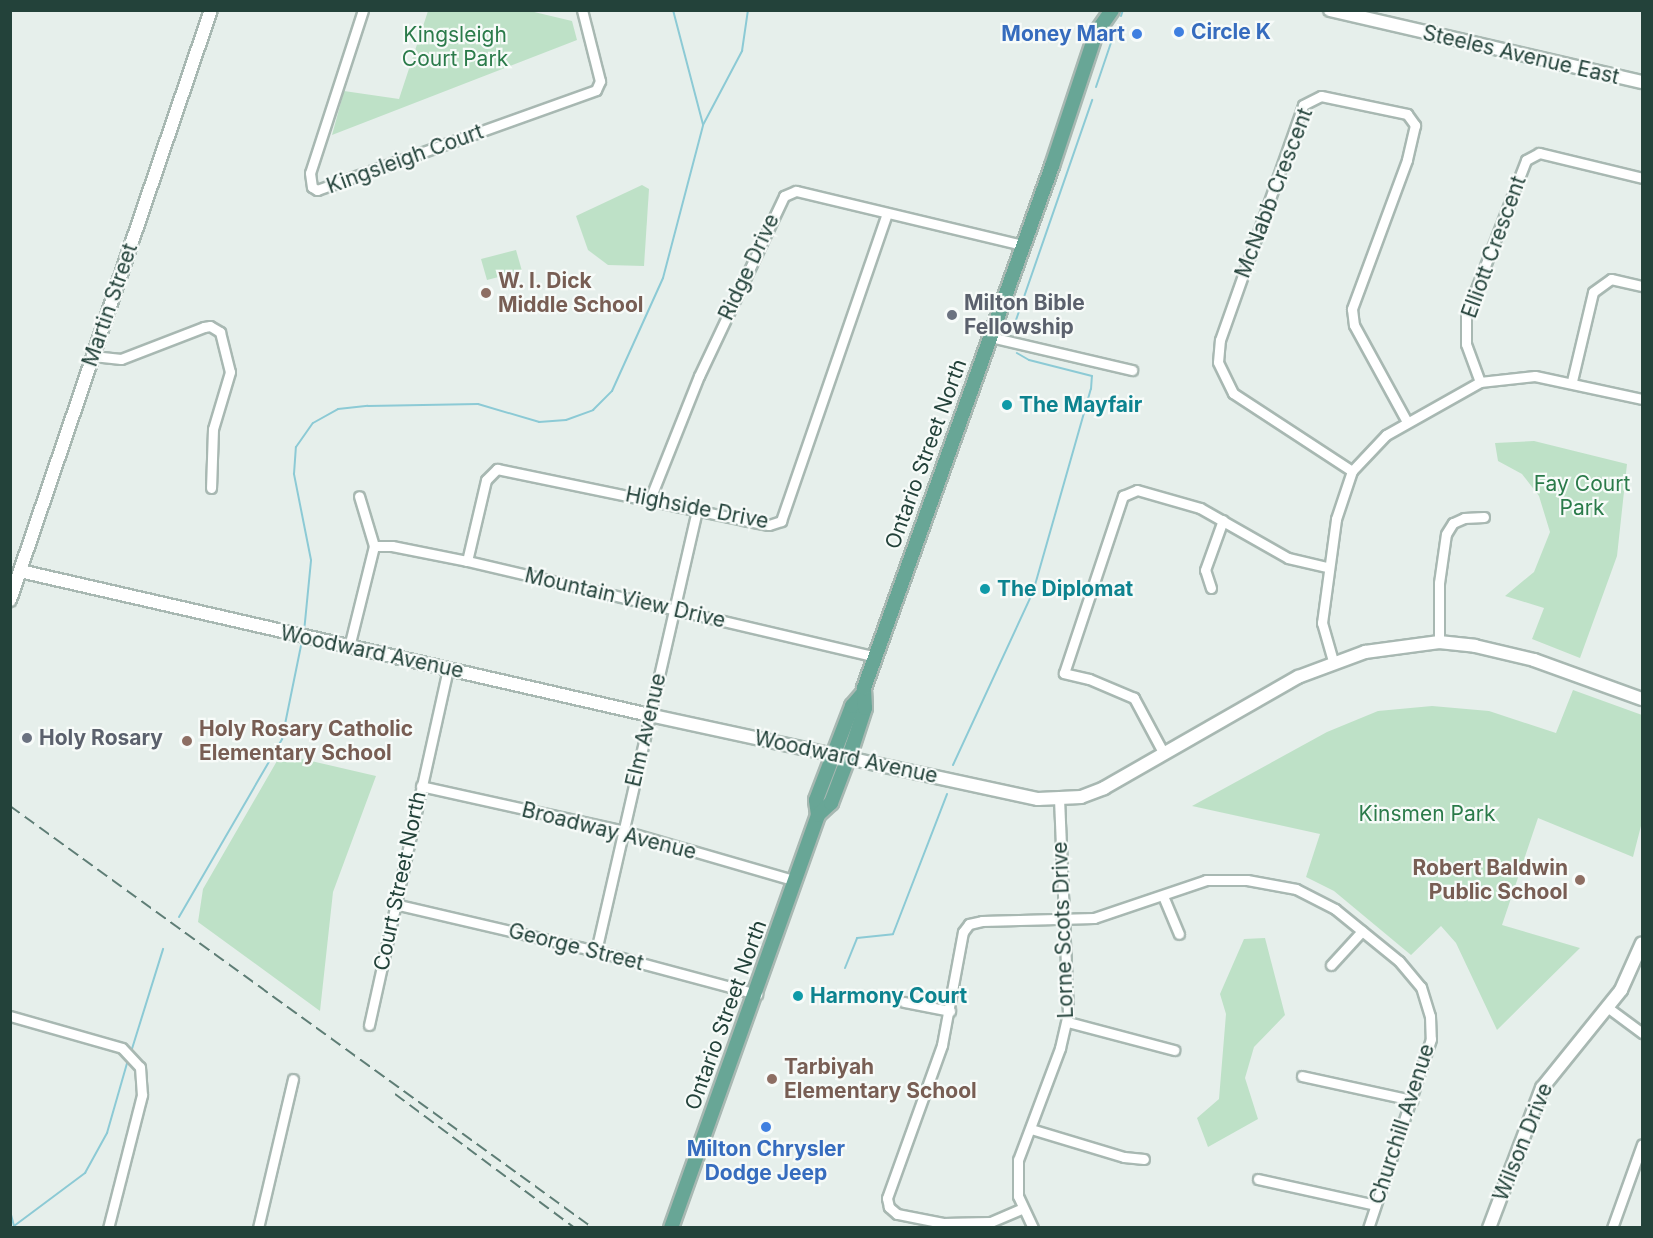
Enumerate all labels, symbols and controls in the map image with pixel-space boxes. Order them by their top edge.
place label: Circle K [1191,19,1271,45]
street label: Steeles Avenue East [1420,20,1622,90]
place label: Money Mart [1001,21,1125,47]
park label: Kingsleigh Court Park [402,22,508,72]
marker: Circle K [1172,25,1186,39]
marker: Money Mart [1130,27,1144,41]
street label: McNabb Crescent [1230,104,1318,282]
street label: Kingsleigh Court [323,119,487,199]
street label: Elliott Crescent [1457,173,1531,321]
street label: Ridge Drive [713,210,785,324]
street label: Martin Street [77,240,143,370]
place label: W. I. Dick Middle School [498,268,644,318]
marker: W. I. Dick Middle School [479,286,493,300]
place label: Milton Bible Fellowship [964,290,1085,340]
marker: Milton Bible Fellowship [945,308,959,322]
street label: Ontario Street North [880,356,972,552]
place label: The Mayfair [1019,392,1142,418]
marker: The Mayfair [1000,398,1014,412]
park label: Fay Court Park [1534,471,1630,521]
street label: Highside Drive [623,482,771,534]
street label: Mountain View Drive [522,563,728,633]
place label: The Diplomat [997,576,1133,602]
marker: The Diplomat [978,582,992,596]
street label: Woodward Avenue [278,620,466,684]
street label: Elm Avenue [621,671,671,789]
place label: Holy Rosary Catholic Elementary School [199,716,413,766]
place label: Holy Rosary [39,725,163,751]
street label: Woodward Avenue [752,725,940,789]
marker: Holy Rosary [20,731,34,745]
marker: Holy Rosary Catholic Elementary School [180,734,194,748]
street label: Court Street North [369,789,431,973]
street label: Broadway Avenue [519,797,699,865]
park label: Kinsmen Park [1359,801,1495,827]
street label: Lorne Scots Drive [1047,841,1079,1019]
place label: Robert Baldwin Public School [1413,855,1568,905]
marker: Robert Baldwin Public School [1573,873,1587,887]
street label: Ontario Street North [680,917,772,1113]
street label: George Street [506,918,646,976]
place label: Harmony Court [810,983,967,1009]
marker: Harmony Court [791,989,805,1003]
street label: Churchill Avenue [1364,1041,1440,1207]
place label: Tarbiyah Elementary School [784,1054,977,1104]
marker: Tarbiyah Elementary School [765,1072,779,1086]
street label: Wilson Drive [1488,1079,1558,1205]
marker: Milton Chrysler Dodge Jeep [759,1120,773,1134]
place label: Milton Chrysler Dodge Jeep [687,1136,845,1186]

